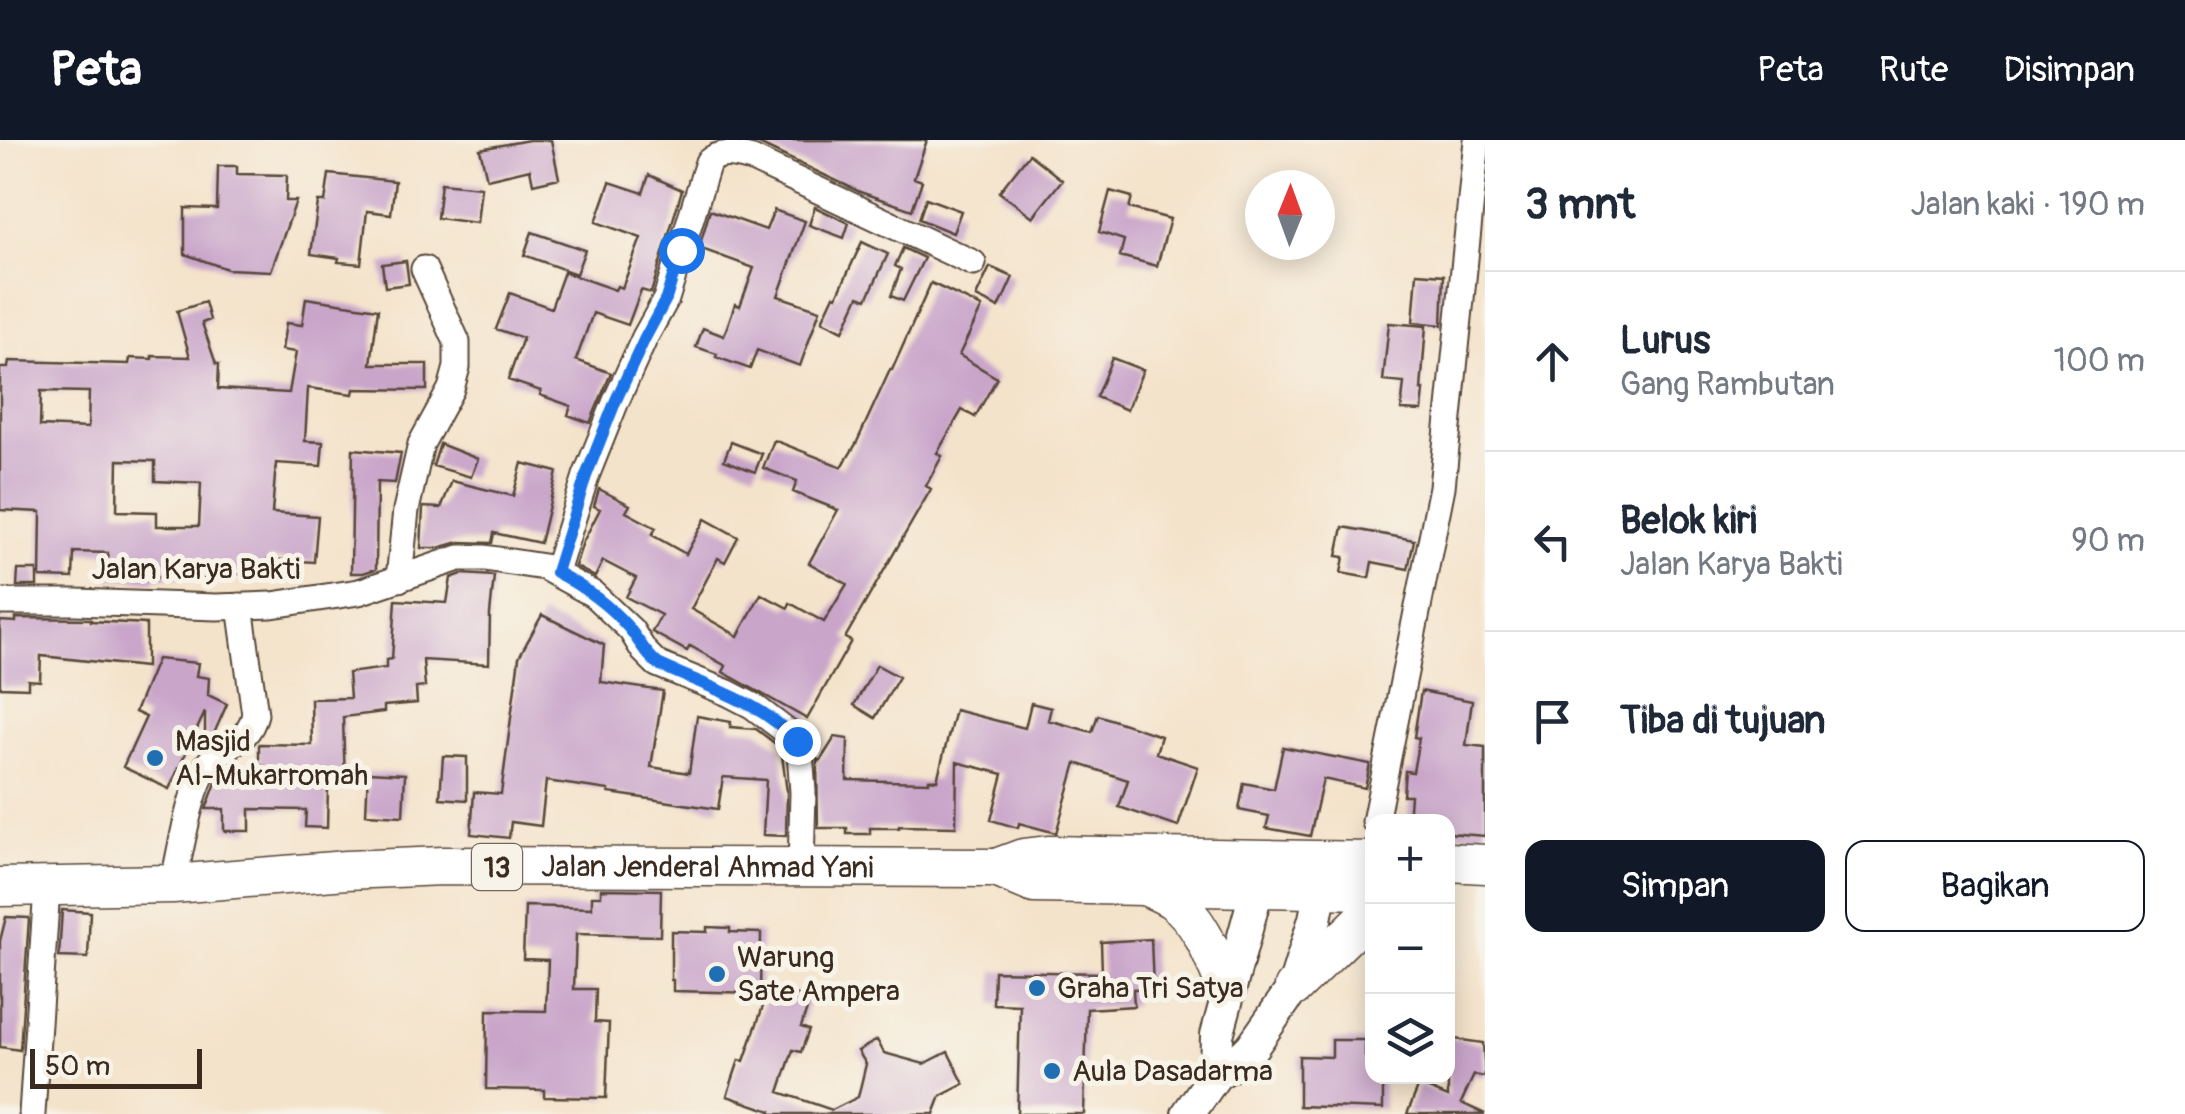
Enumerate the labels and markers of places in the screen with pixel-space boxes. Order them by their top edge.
place label: Masjid Al-Mukarromah [175,723,368,794]
marker: Masjid Al-Mukarromah [144,747,166,769]
place label: Warung Sate Ampera [737,939,900,1010]
marker: Warung Sate Ampera [706,963,728,985]
place label: Graha Tri Satya [1057,970,1244,1007]
marker: Graha Tri Satya [1026,977,1048,999]
place label: Aula Dasadarma [1072,1053,1273,1090]
marker: Aula Dasadarma [1041,1060,1063,1082]

